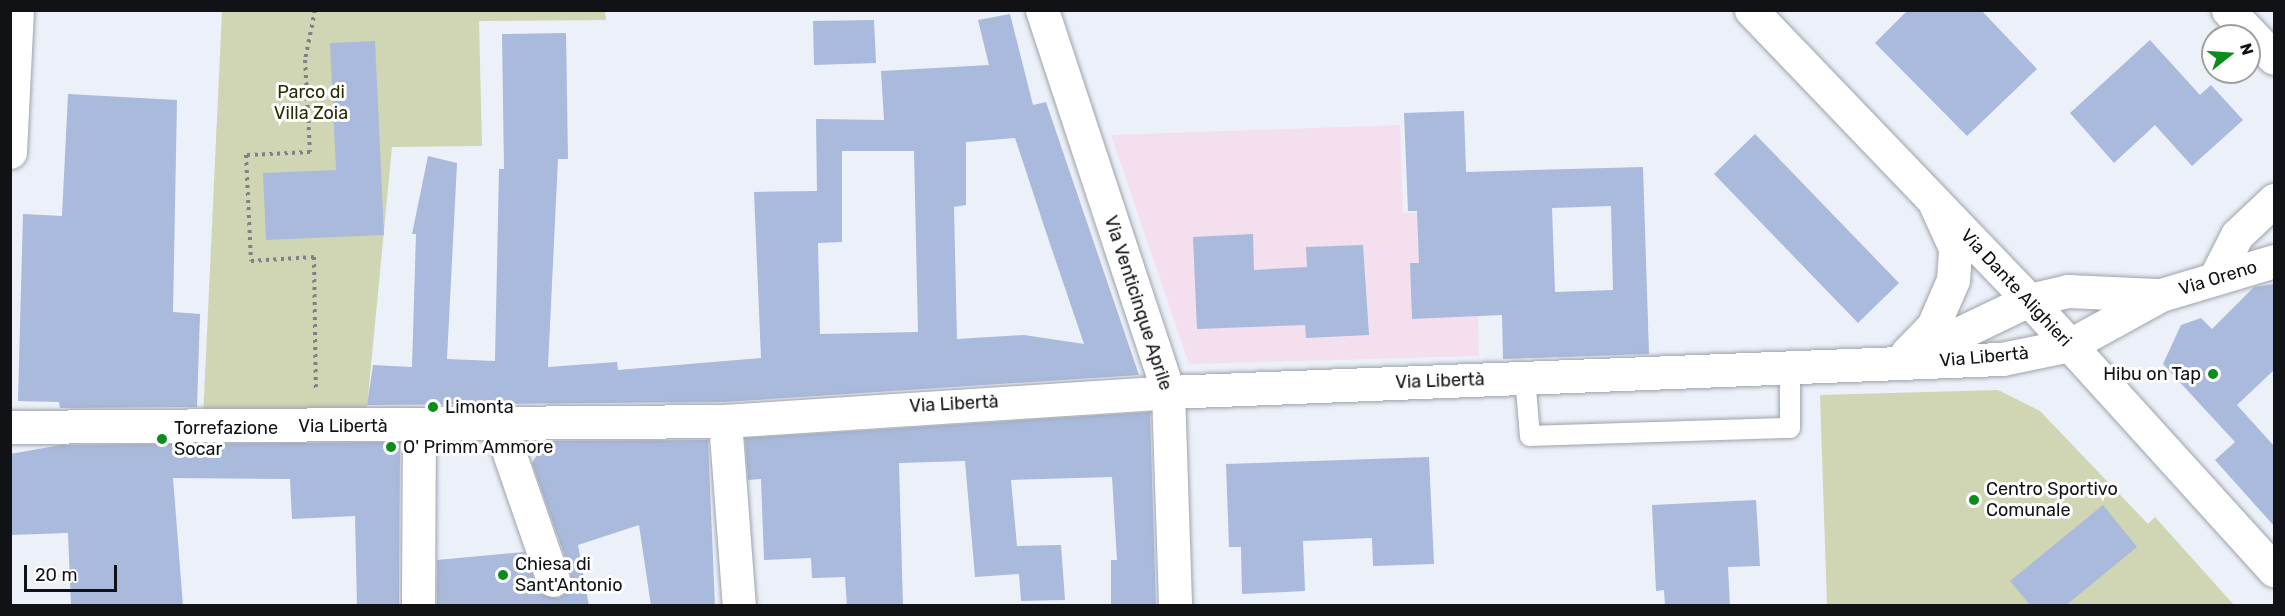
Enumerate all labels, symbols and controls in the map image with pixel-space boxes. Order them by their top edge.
north arrow [2201,24,2261,84]
text: N [2236,41,2258,57]
park label: Parco di Villa Zoia [274,82,348,124]
street label: Via Venticinque Aprile [1099,213,1177,393]
street label: Via Dante Alighieri [1956,225,2076,351]
street label: Via Oreno [2176,256,2260,300]
street label: Via Libertà [1938,342,2030,372]
place label: Hibu on Tap [2103,363,2201,385]
marker: Hibu on Tap [2206,367,2220,381]
street label: Via Libertà [1395,369,1485,393]
street label: Via Libertà [909,391,999,417]
place label: Limonta [445,396,514,418]
marker: Limonta [426,400,440,414]
street label: Via Libertà [298,415,388,437]
place label: Torrefazione Socar [174,418,278,460]
marker: Torrefazione Socar [155,432,169,446]
place label: O' Primm Ammore [403,436,554,458]
marker: O' Primm Ammore [384,440,398,454]
place label: Centro Sportivo Comunale [1986,479,2118,522]
marker: Centro Sportivo Comunale [1967,493,1981,507]
scale bar [27,553,120,591]
place label: Chiesa di Sant'Antonio [515,554,622,596]
text: 20 m [35,564,77,586]
marker: Chiesa di Sant'Antonio [496,568,510,582]

